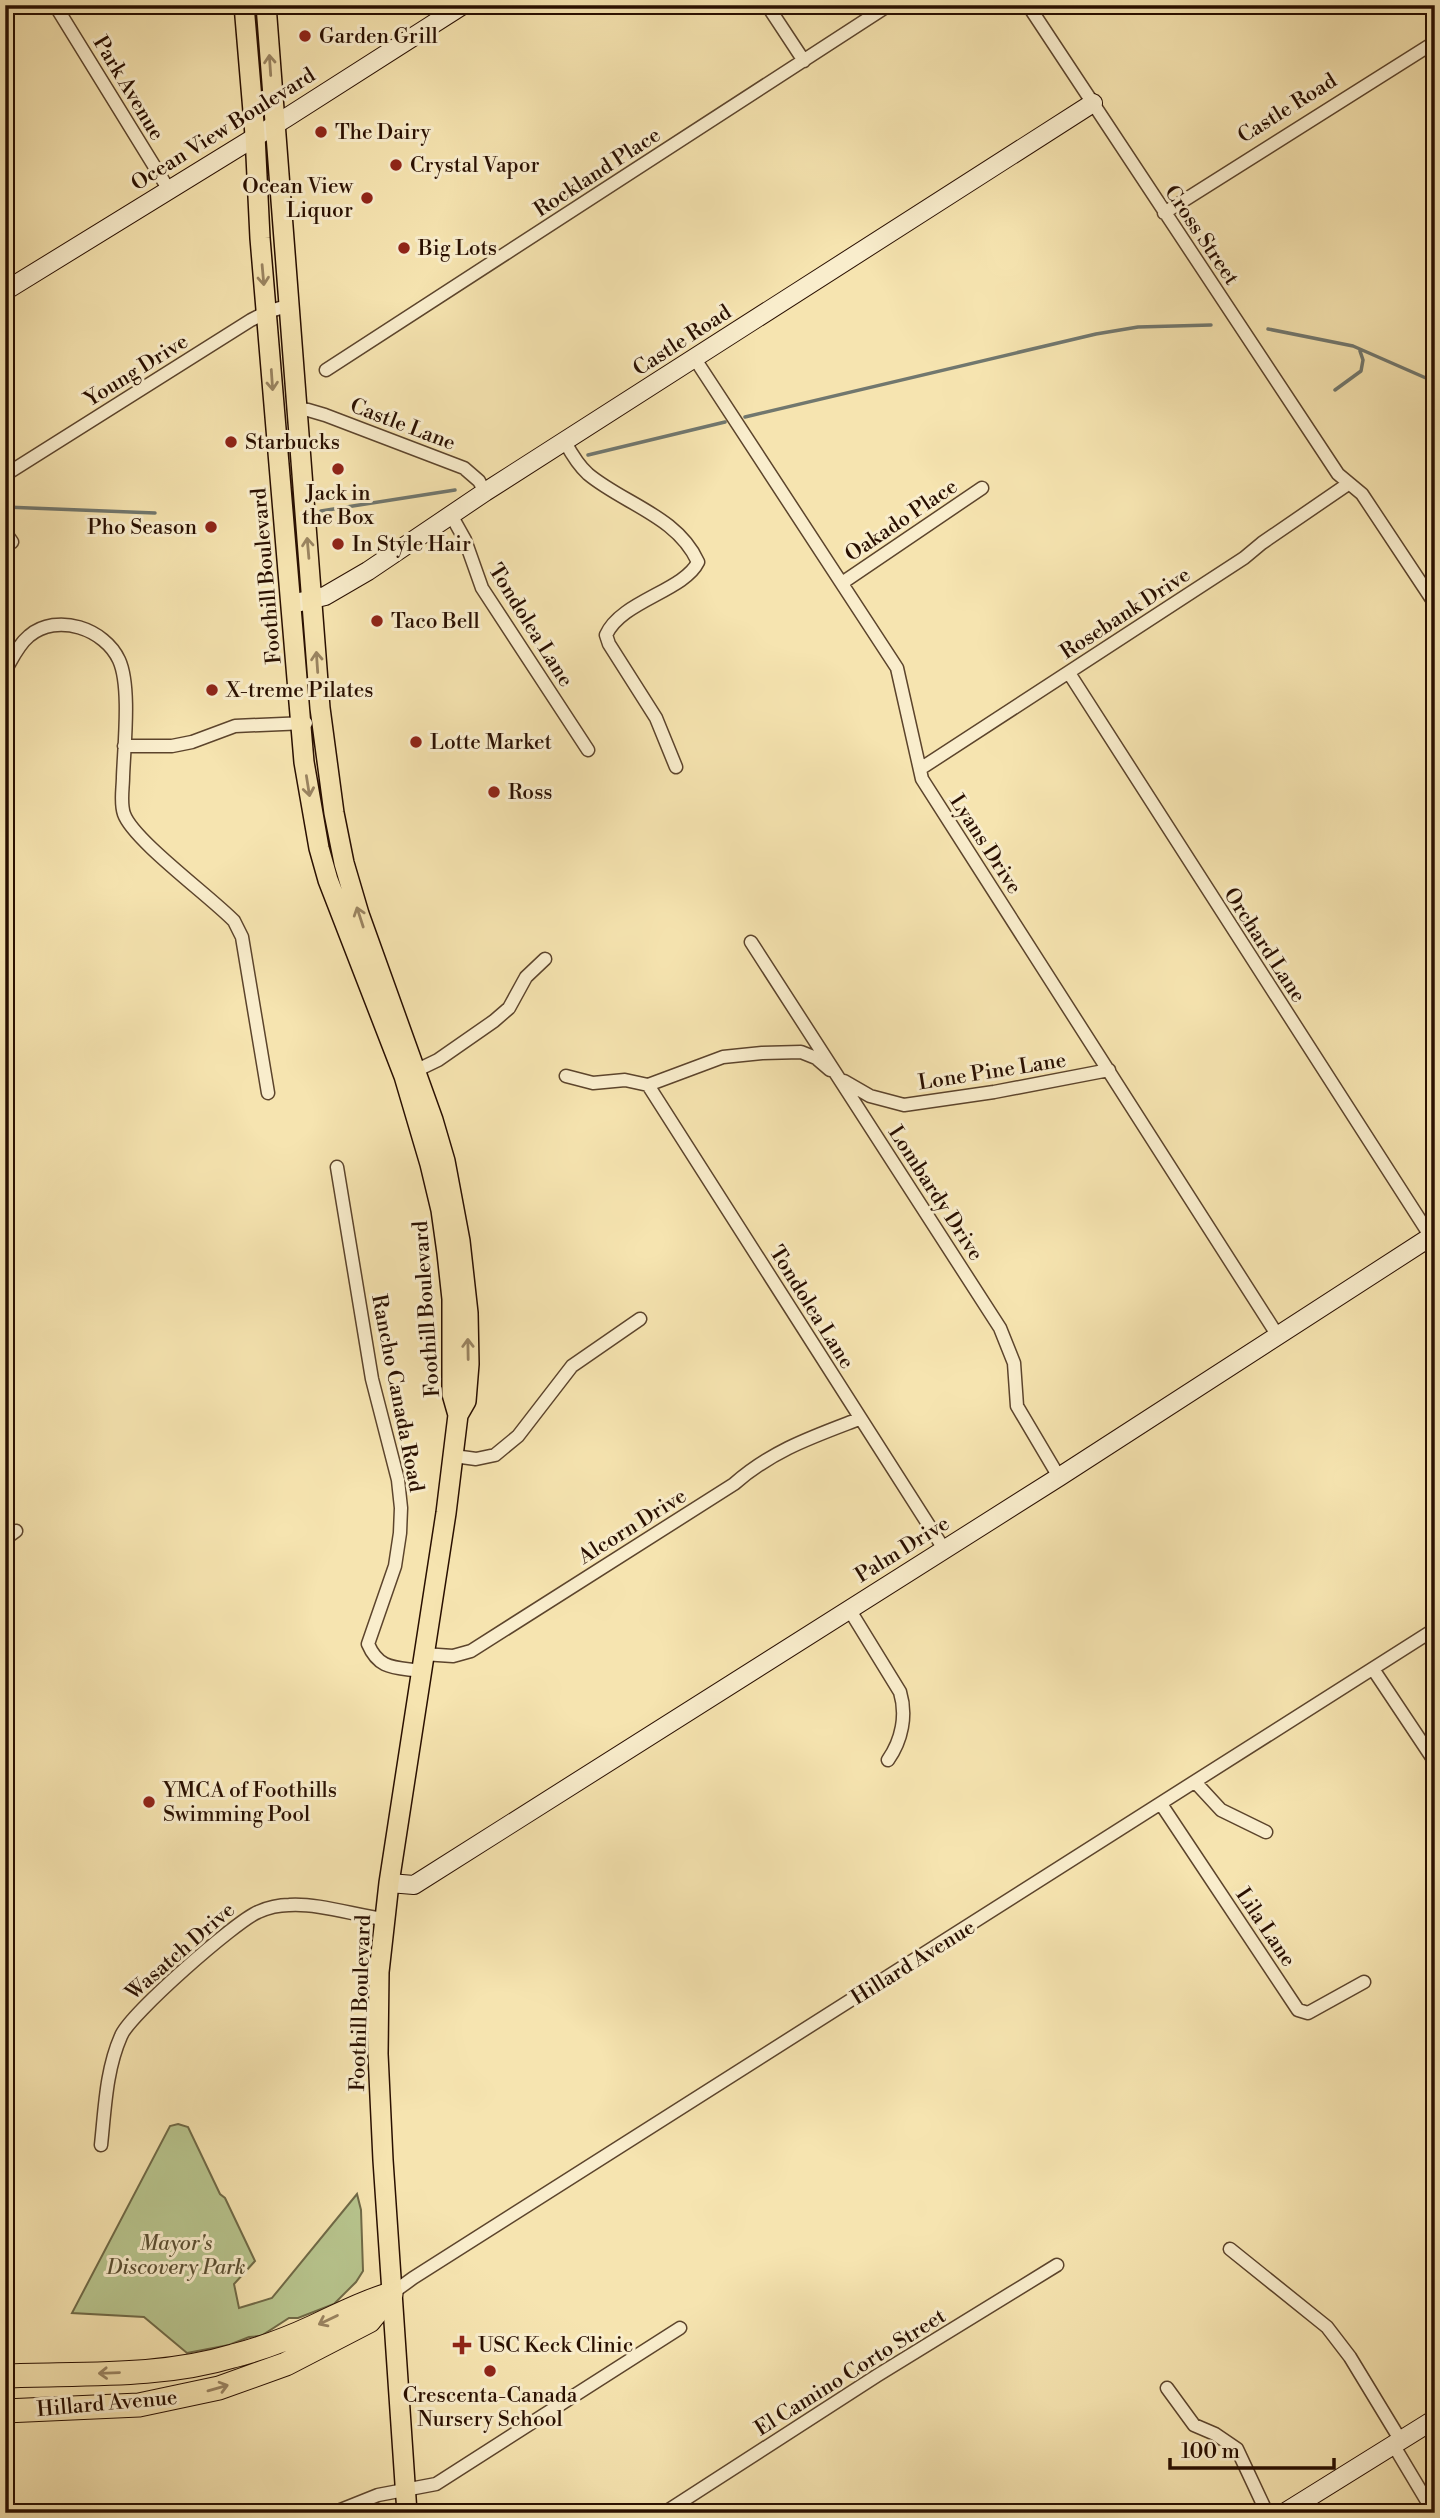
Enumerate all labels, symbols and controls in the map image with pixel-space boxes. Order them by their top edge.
place label: Garden Grill [319,24,438,50]
marker: Garden Grill [297,28,313,44]
street label: Park Avenue [87,32,169,145]
one-way arrow [264,54,277,77]
street label: Ocean View Boulevard [127,63,320,197]
street label: Castle Road [1233,68,1342,150]
place label: The Dairy [335,120,432,146]
street label: Rockland Place [529,122,666,223]
marker: The Dairy [313,124,329,140]
place label: Crystal Vapor [410,153,540,179]
marker: Crystal Vapor [388,157,404,173]
place label: Ocean View Liquor [242,174,354,224]
street label: Cross Street [1158,181,1244,291]
marker: Ocean View Liquor [359,190,375,206]
place label: Big Lots [417,236,497,262]
marker: Big Lots [396,240,412,256]
one-way arrow [257,263,270,286]
street label: Castle Road [629,299,737,382]
street label: Young Drive [79,329,193,413]
one-way arrow [266,368,279,391]
street label: Castle Lane [346,393,459,457]
place label: Starbucks [245,430,340,456]
marker: Starbucks [223,434,239,450]
marker: Jack in the Box [330,461,346,477]
street label: Oakado Place [840,474,963,568]
place label: Jack in the Box [302,481,374,531]
street label: Foothill Boulevard [246,487,288,665]
place label: Pho Season [87,515,197,541]
marker: Pho Season [203,519,219,535]
place label: In Style Hair [352,532,471,558]
marker: In Style Hair [330,536,346,552]
one-way arrow [301,538,314,560]
street label: Tondolea Lane [482,559,578,692]
street label: Rosebank Drive [1056,562,1195,666]
place label: Taco Bell [391,609,480,635]
marker: Taco Bell [369,613,385,629]
one-way arrow [310,650,323,673]
place label: X-treme Pilates [225,678,374,704]
marker: X-treme Pilates [204,682,220,698]
place label: Lotte Market [430,730,553,756]
marker: Lotte Market [408,734,424,750]
one-way arrow [302,774,315,797]
place label: Ross [508,780,553,806]
marker: Ross [486,784,502,800]
street label: Lyans Drive [943,790,1027,899]
street label: Orchard Lane [1217,883,1311,1008]
one-way arrow [353,907,365,929]
street label: Lone Pine Lane [916,1047,1068,1097]
street label: Lombardy Drive [882,1121,988,1266]
street label: Foothill Boulevard [408,1220,446,1398]
street label: Tondolea Lane [763,1241,859,1374]
street label: Rancho Canada Road [365,1292,429,1494]
one-way arrow [462,1338,475,1361]
street label: Alcorn Drive [573,1483,691,1571]
street label: Palm Drive [851,1511,954,1589]
place label: YMCA of Foothills Swimming Pool [162,1778,337,1828]
marker: YMCA of Foothills Swimming Pool [141,1794,157,1810]
street label: Lila Lane [1229,1883,1301,1972]
street label: Wasatch Drive [120,1897,241,2007]
street label: Foothill Boulevard [345,1914,377,2092]
street label: Hillard Avenue [847,1914,980,2011]
park label: Mayor's Discovery Park [105,2231,246,2281]
street label: El Camino Corto Street [750,2303,951,2442]
one-way arrow [318,2313,339,2327]
place label: USC Keck Clinic [478,2333,633,2359]
marker: USC Keck Clinic [452,2335,472,2355]
marker: Crescenta-Canada Nursery School [482,2363,498,2379]
one-way arrow [98,2366,121,2379]
one-way arrow [207,2381,229,2394]
place label: Crescenta-Canada Nursery School [403,2383,578,2433]
street label: Hillard Avenue [36,2385,179,2423]
scale bar [1170,2427,1335,2471]
text: 100 m [1181,2439,1240,2465]

